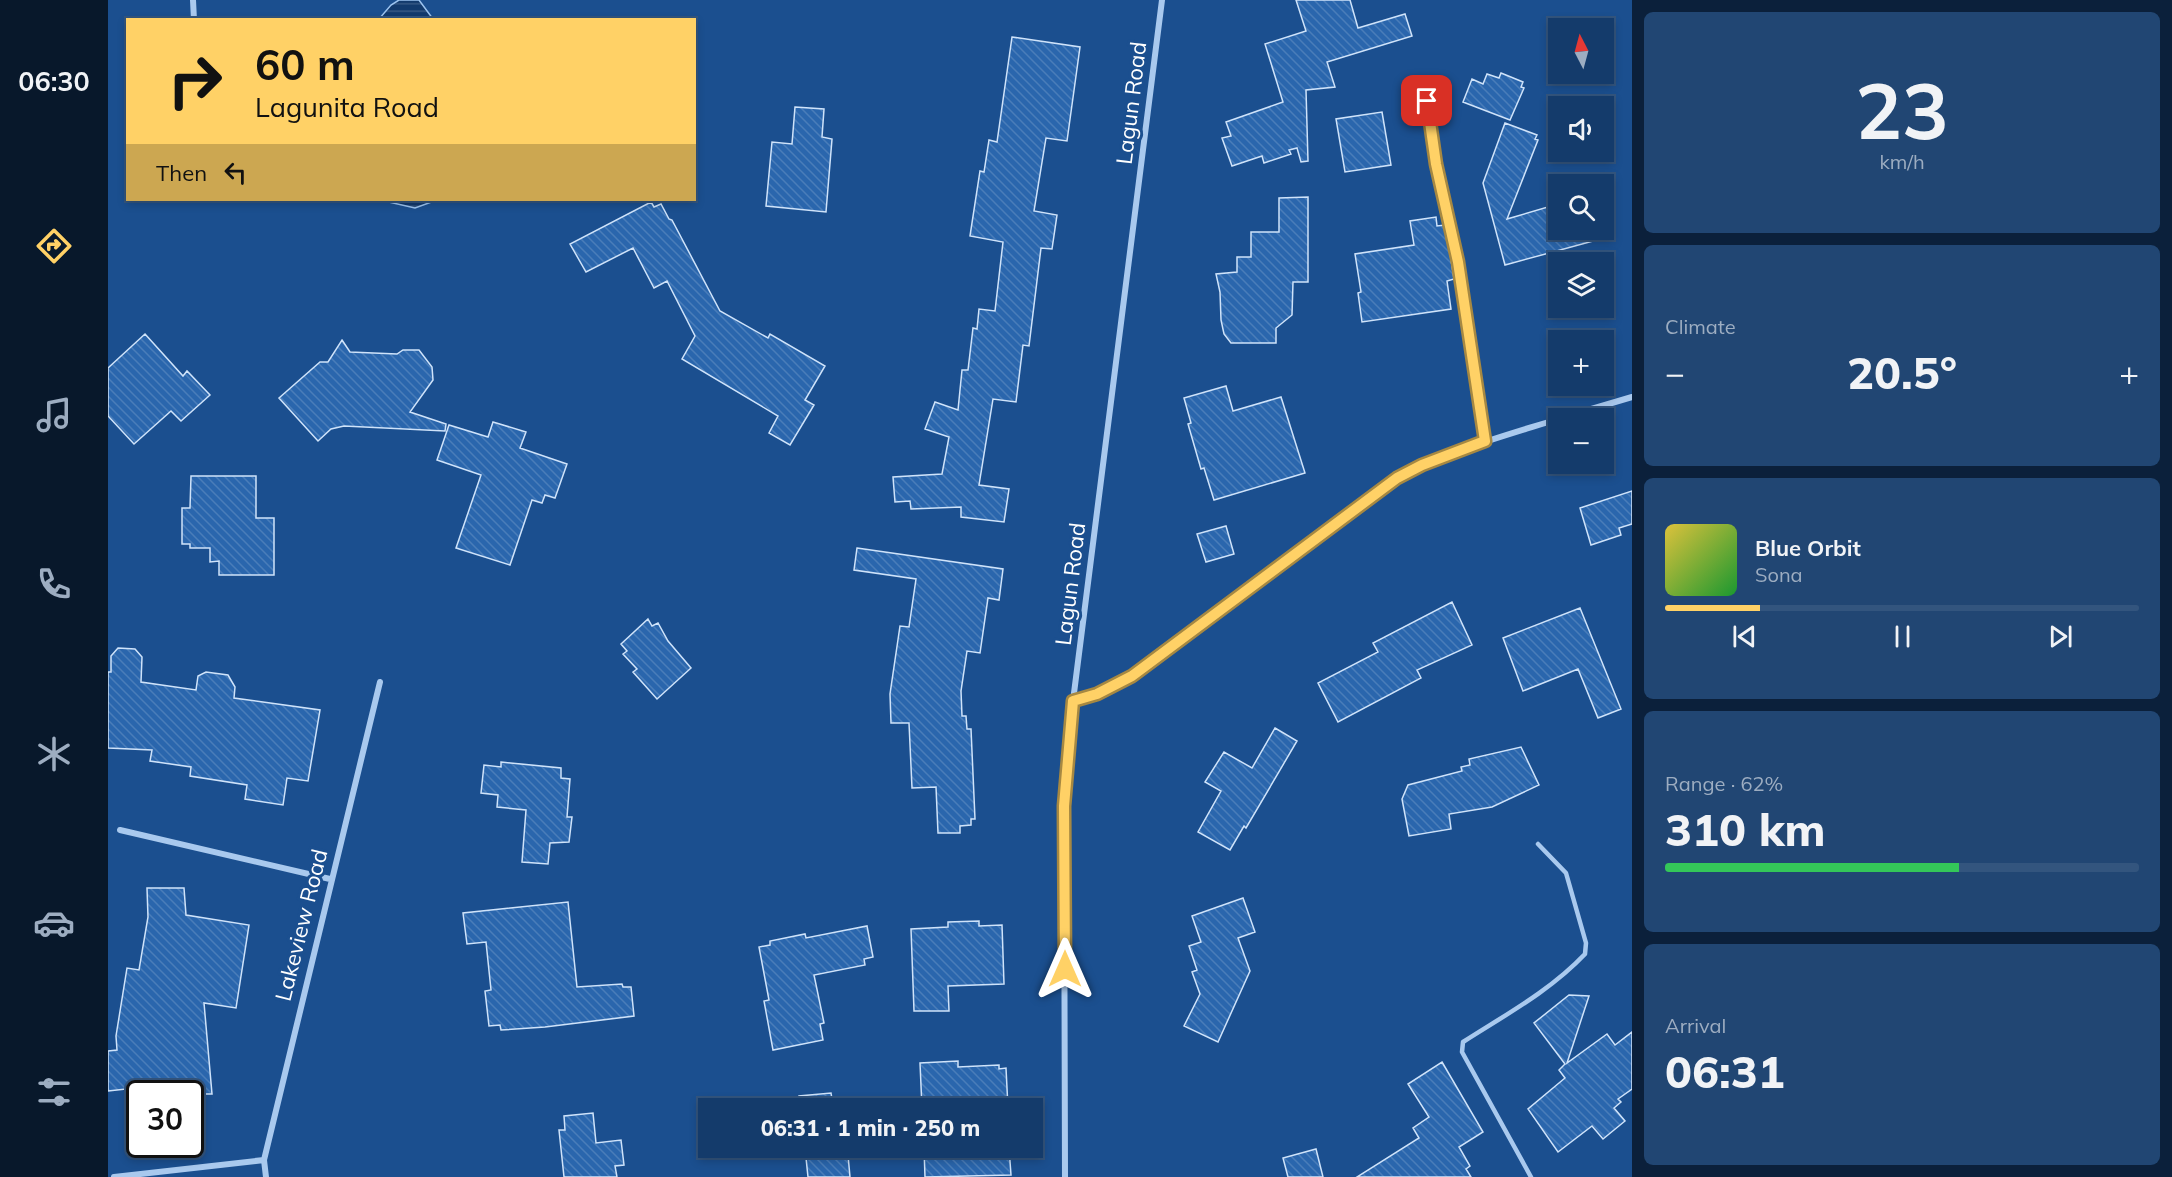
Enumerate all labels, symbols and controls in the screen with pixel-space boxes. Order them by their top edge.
north arrow [1548,18,1614,84]
map controls [1548,18,1614,474]
text: 60 m [255,38,355,91]
street label: Lagun Road [1110,40,1152,166]
icon: right [156,42,234,120]
text: 23 [1855,61,1949,159]
text: 06:30 [18,64,90,98]
pin [1401,75,1452,126]
icon: arrive [1410,84,1443,117]
text: Lagunita Road [255,90,439,124]
button: sound [1548,96,1614,162]
text: km/h [1879,149,1925,174]
icon: left [219,156,252,189]
text: Then [156,159,207,187]
button: search [1548,174,1614,240]
icon: directions [33,225,75,267]
button: layers [1548,252,1614,318]
text: Climate [1665,314,1736,339]
button: + [1548,330,1614,396]
text: 20.5° [1847,344,1957,400]
text: − [1665,352,1685,393]
text: + [2119,352,2139,393]
icon: music [33,394,75,436]
button: − [1548,408,1614,474]
street label: Lagun Road [1049,521,1091,647]
text: Blue Orbit [1755,534,1861,562]
text: Sona [1755,562,1803,587]
icon: phone [33,563,75,605]
icon: previous [1728,620,1761,653]
icon: pause [1886,620,1919,653]
icon: next [2044,620,2077,653]
icon: climate [33,733,75,775]
text: Range · 62% [1665,771,1783,796]
text: 310 km [1665,801,1826,857]
street label: Lakeview Road [269,846,333,1004]
icon: car [33,902,75,944]
position arrow [1033,937,1097,1001]
text: Arrival [1665,1013,1726,1038]
text: 06:31 [1665,1043,1785,1099]
icon: filters [33,1071,75,1113]
speed limit sign: 30 [126,1080,204,1158]
text: 06:31 · 1 min · 250 m [761,1114,980,1142]

